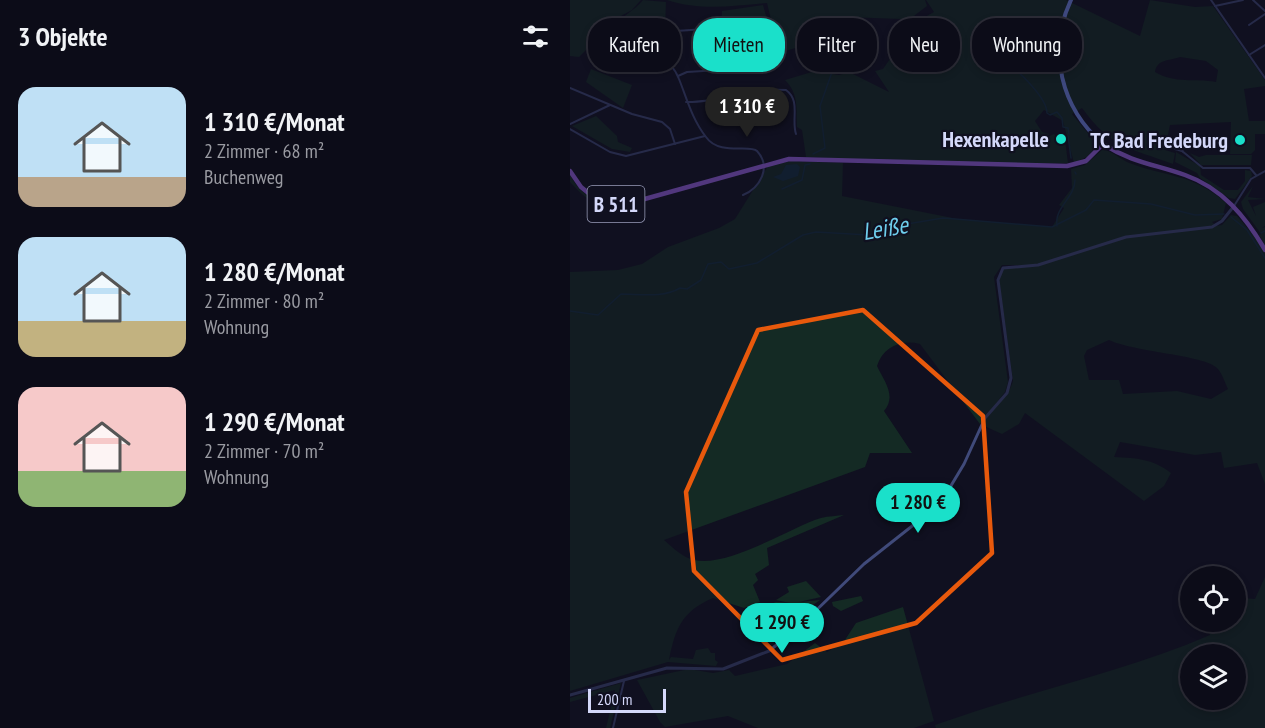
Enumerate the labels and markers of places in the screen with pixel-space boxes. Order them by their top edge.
pin: 1 310 € [692,87,802,138]
place label: Hexenkapelle [942,125,1049,153]
place label: TC Bad Fredeburg [1090,126,1228,154]
marker: Hexenkapelle [1054,132,1068,146]
marker: TC Bad Fredeburg [1233,133,1247,147]
pin: 1 280 € [863,483,973,534]
pin: 1 290 € [727,603,837,654]

